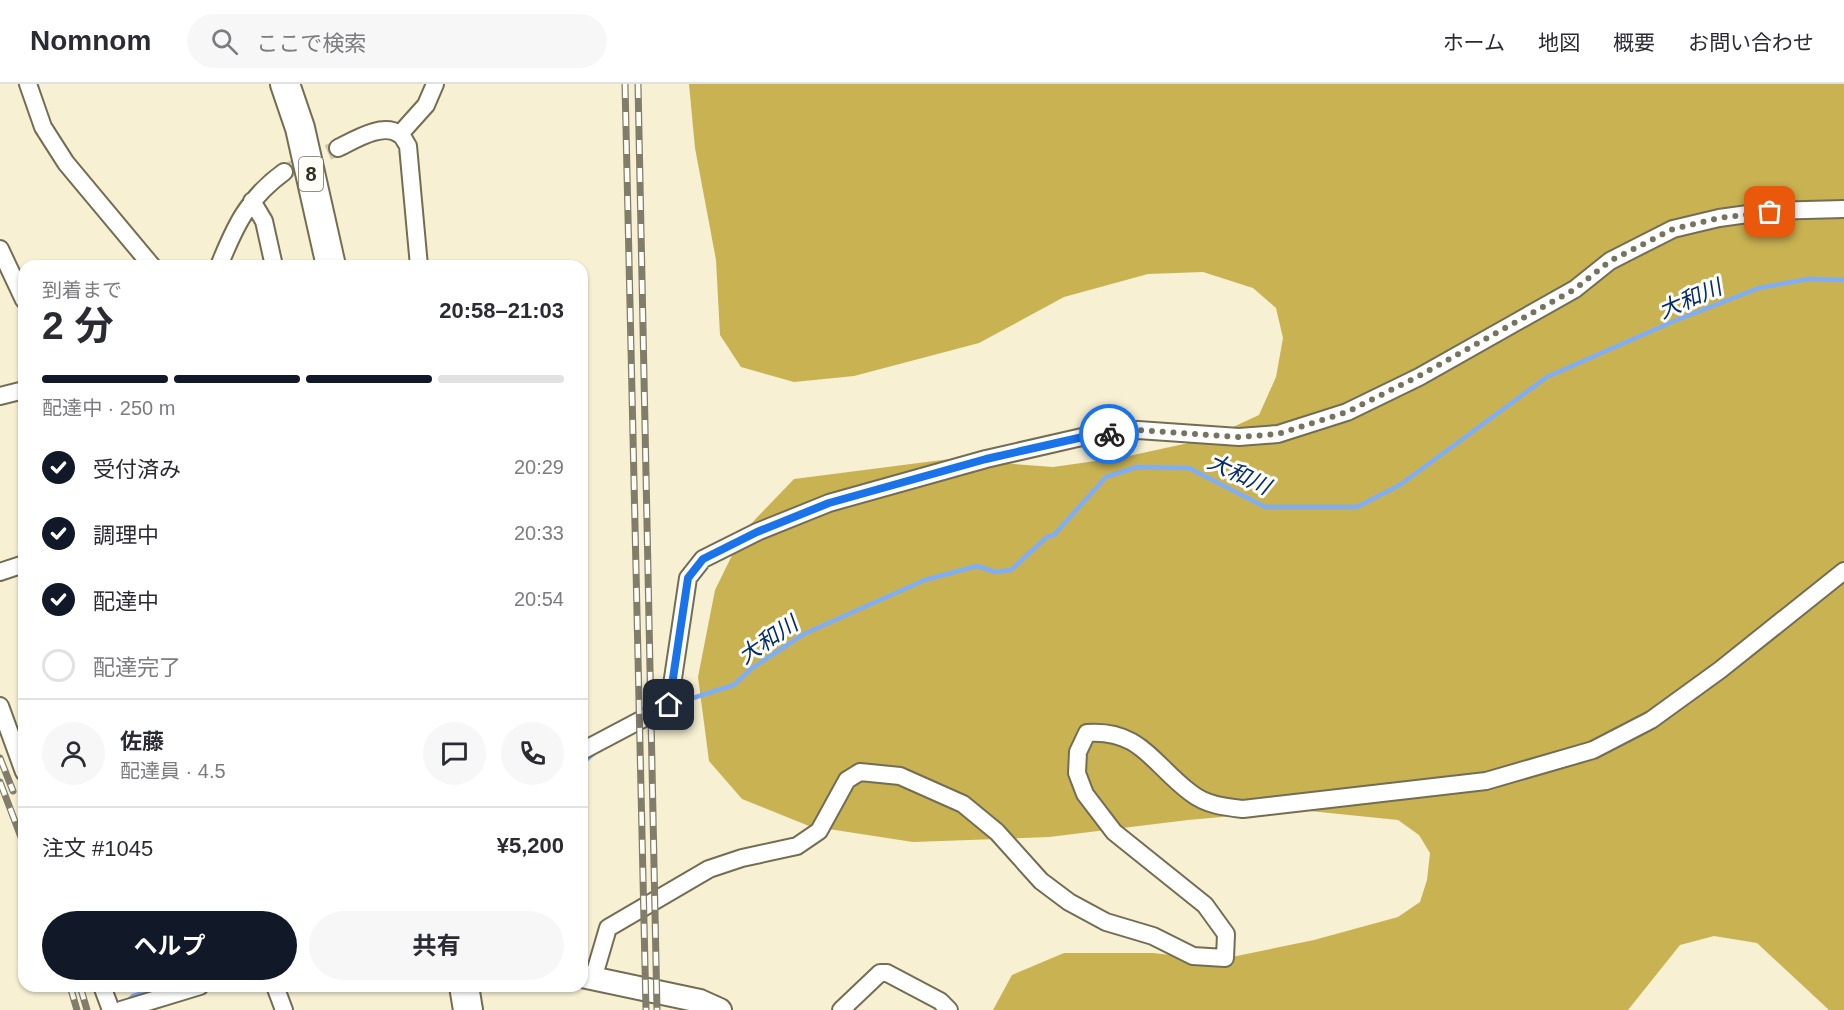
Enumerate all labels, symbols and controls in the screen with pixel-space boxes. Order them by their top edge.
search box [187,14,607,68]
text: Nomnom [30,25,151,56]
icon: search [208,25,241,58]
text: ここで検索 [256,31,366,56]
text: ホーム [1443,31,1505,54]
text: 地図 [1538,31,1580,54]
text: 概要 [1613,31,1655,54]
text: お問い合わせ [1688,31,1814,54]
road number: 8 [299,157,323,191]
pin [1744,186,1795,237]
icon: bag [1753,195,1786,228]
water label: 大和川 [1655,274,1727,323]
text: 到着まで [42,279,122,301]
text: 20:58–21:03 [439,298,564,323]
text: 2 分 [42,304,114,347]
text: 配達中 · 250 m [42,397,175,419]
courier [1079,404,1139,464]
icon: bike [1093,418,1126,451]
water label: 大和川 [1204,449,1276,500]
icon: check [42,451,75,484]
text: 20:29 [514,456,564,478]
text: 受付済み [93,457,181,482]
icon: check [42,517,75,550]
text: 20:33 [514,522,564,544]
text: 調理中 [93,523,159,548]
icon: check [42,583,75,616]
text: 20:54 [514,588,564,610]
text: 配達中 [93,589,159,614]
water label: 大和川 [734,610,804,669]
text: 配達完了 [93,655,181,680]
pin [643,679,694,730]
icon: home [652,688,685,721]
button: person [42,722,105,785]
button: chat [423,722,486,785]
button: phone [501,722,564,785]
text: 佐藤 [120,729,164,754]
text: 配達員 · 4.5 [120,760,226,782]
text: ¥5,200 [497,833,564,858]
text: 注文 #1045 [42,836,153,861]
button: ヘルプ [42,911,297,980]
button: 共有 [309,911,564,980]

